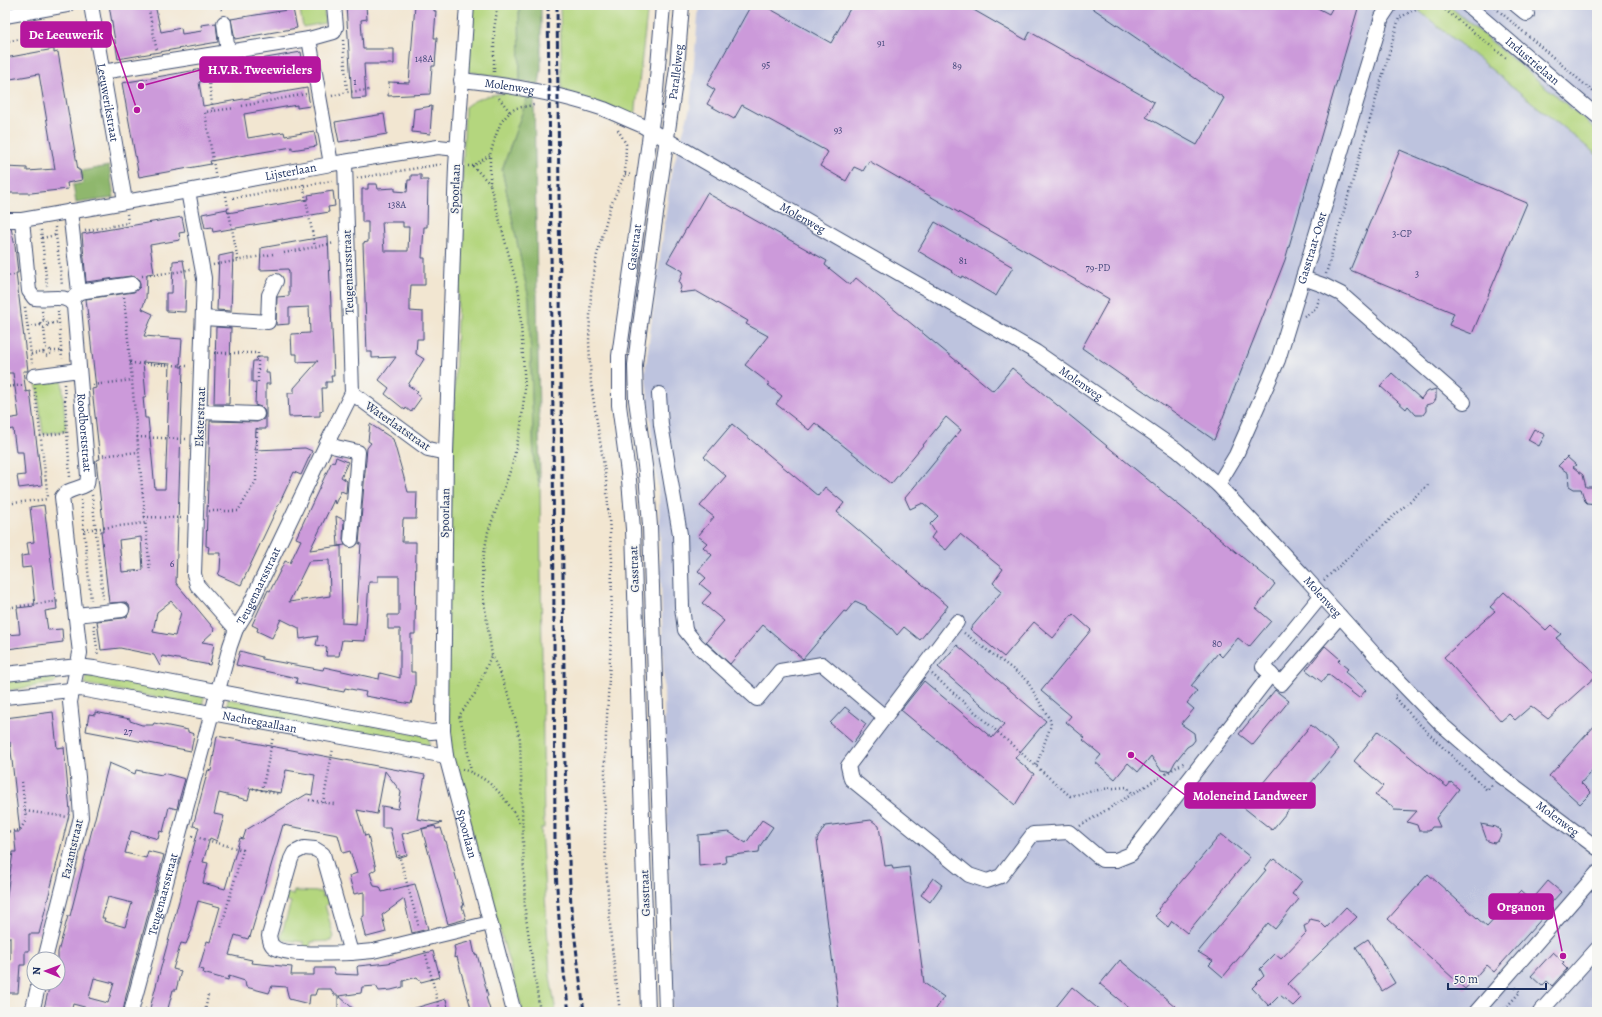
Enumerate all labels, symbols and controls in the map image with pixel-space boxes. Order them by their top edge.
callout: De Leeuwerik [21,22,111,47]
text: De Leeuwerik [29,26,104,43]
street label: Industrielaan [1502,33,1563,89]
house number: 91 [877,36,886,49]
street label: Parallelweg [665,44,687,101]
house number: 148A [415,52,433,65]
callout: H.V.R. Tweewielers [200,57,320,82]
house number: 95 [762,58,770,71]
house number: 89 [952,59,962,72]
text: H.V.R. Tweewielers [208,61,312,78]
street label: Leeuwerikstraat [93,62,123,143]
house number: 1 [353,75,357,88]
street label: Molenweg [484,75,536,98]
house number: 93 [834,123,842,136]
street label: Lijsterlaan [264,159,318,184]
street label: Spoorlaan [446,163,464,214]
house number: 138A [388,198,406,211]
street label: Molenweg [777,198,828,237]
street label: Gasstraat-Oost [1294,210,1330,286]
street label: Gasstraat [623,223,645,271]
house number: 3-CP [1392,227,1412,240]
street label: Teugenaarsstraat [339,229,357,315]
house number: 81 [959,254,968,267]
house number: 79-PD [1086,261,1110,274]
house number: 3 [1415,267,1419,280]
street label: Molenweg [1056,362,1106,404]
street label: Eksterstraat [191,387,209,447]
street label: Roodborststraat [73,393,96,473]
street label: Waterlaatstraat [361,397,434,454]
street label: Spoorlaan [437,487,453,538]
street label: Teugenaarsstraat [233,544,284,628]
street label: Gasstraat [625,545,643,593]
house number: 6 [170,557,175,570]
street label: Molenweg [1300,573,1345,621]
house number: 80 [1212,637,1222,650]
street label: Nachtegaallaan [221,707,299,737]
house number: 27 [124,725,133,738]
callout: Moleneind Landweer [1185,783,1315,808]
text: Moleneind Landweer [1193,787,1308,804]
street label: Molenweg [1533,797,1583,840]
street label: Spoorlaan [452,807,481,860]
street label: Fazantstraat [57,817,87,881]
street label: Teugenaarsstraat [144,851,182,937]
street label: Gasstraat [636,869,654,917]
callout: Organon [1489,894,1553,919]
text: Organon [1497,898,1546,915]
north arrow [26,951,66,991]
scale bar [1448,965,1546,991]
text: N [29,967,44,975]
text: 50 m [1454,971,1478,987]

